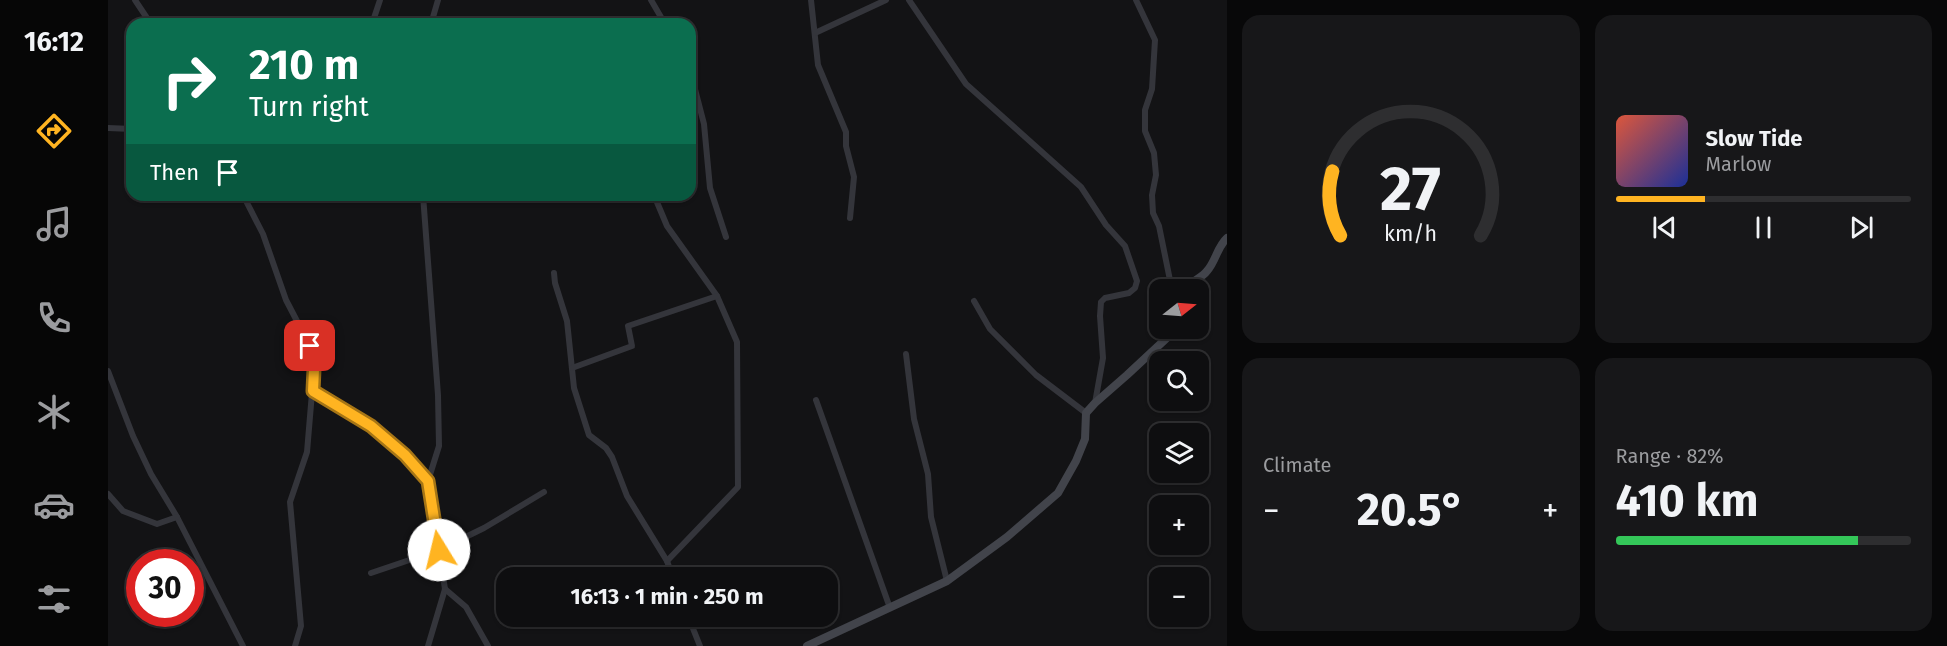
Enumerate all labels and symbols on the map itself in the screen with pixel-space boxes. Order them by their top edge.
north arrow [1149,279,1209,339]
pin [284,320,335,371]
position arrow [407,518,471,582]
speed limit sign: 30 [126,549,204,627]

